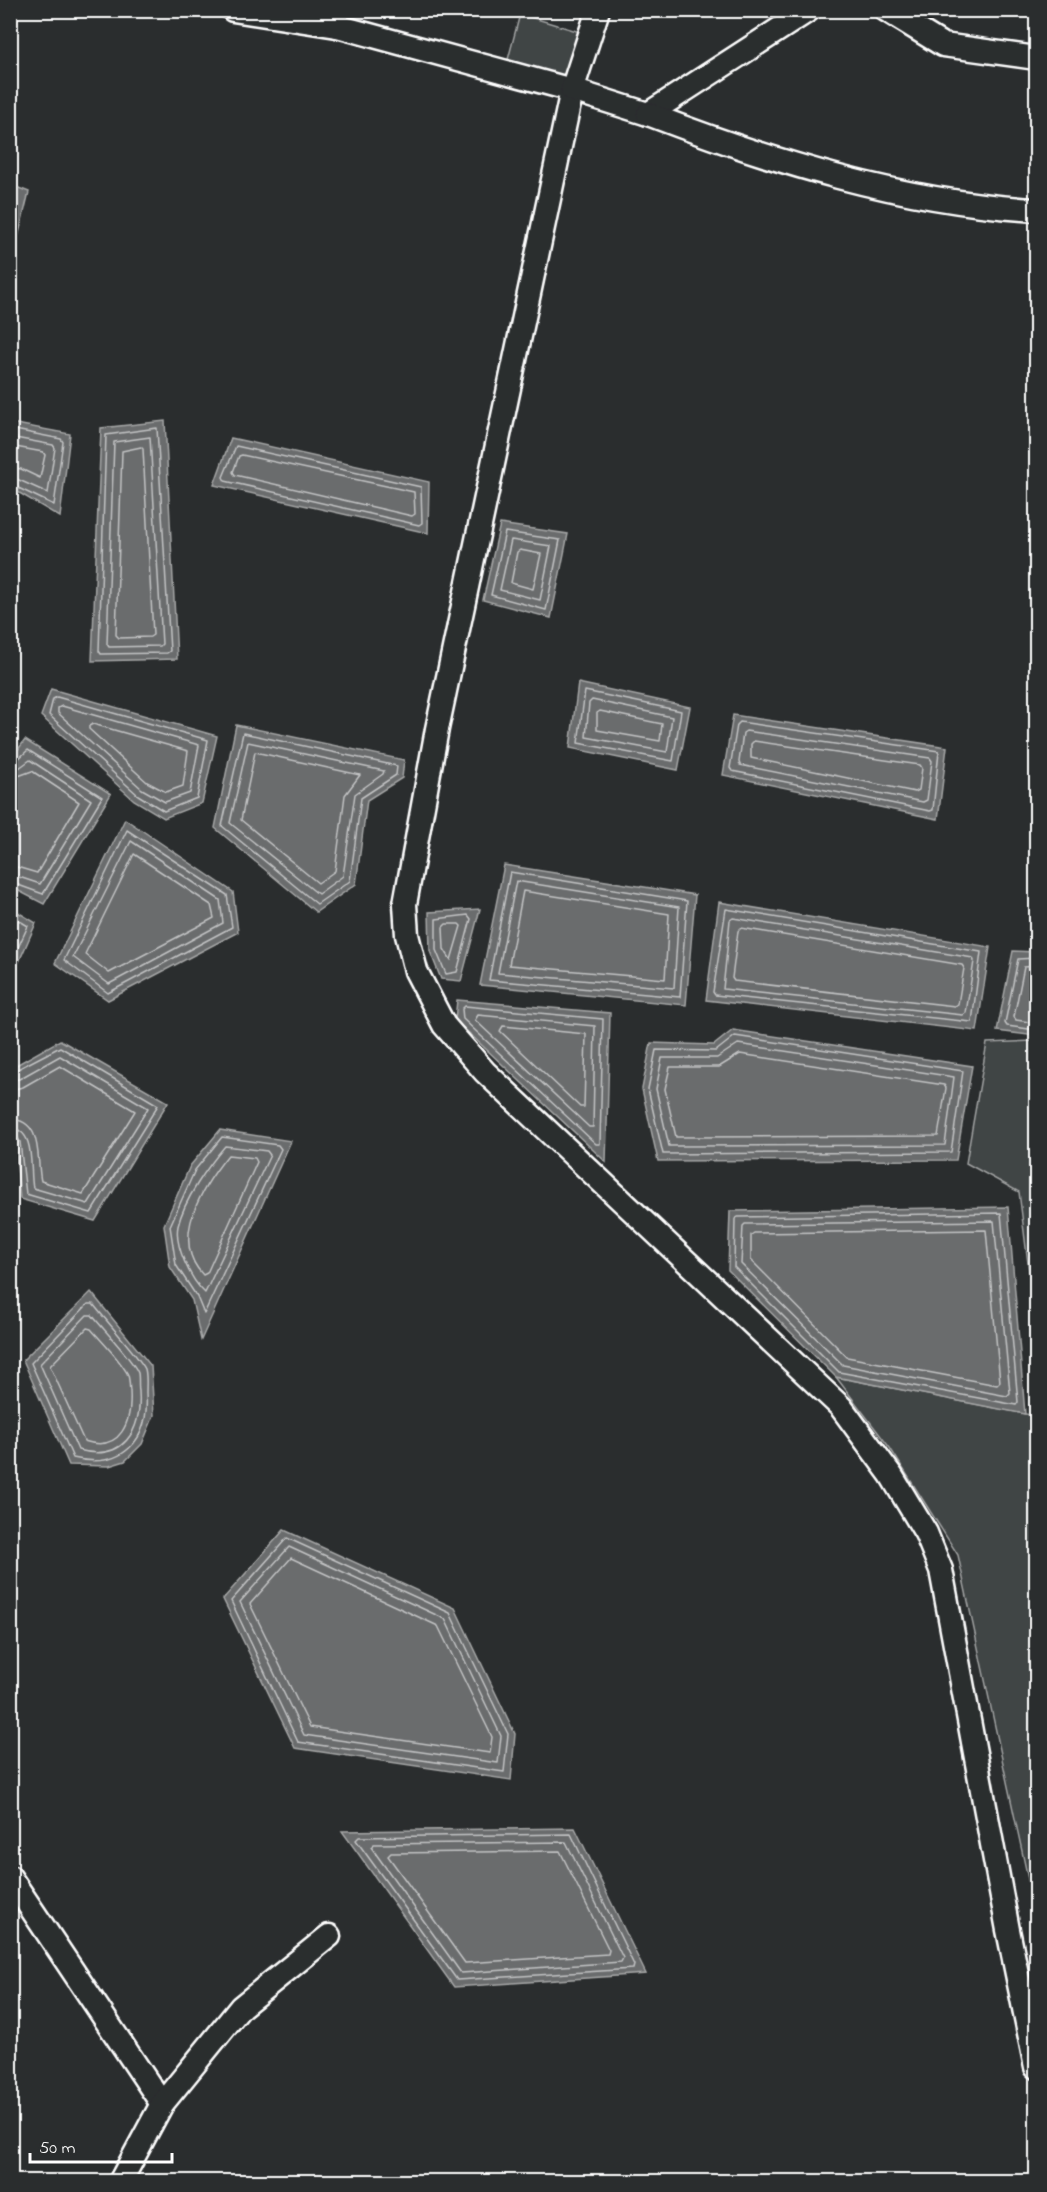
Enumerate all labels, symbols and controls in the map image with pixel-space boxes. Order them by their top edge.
scale bar [30,2126,172,2164]
text: 50 m [39,2136,76,2162]

